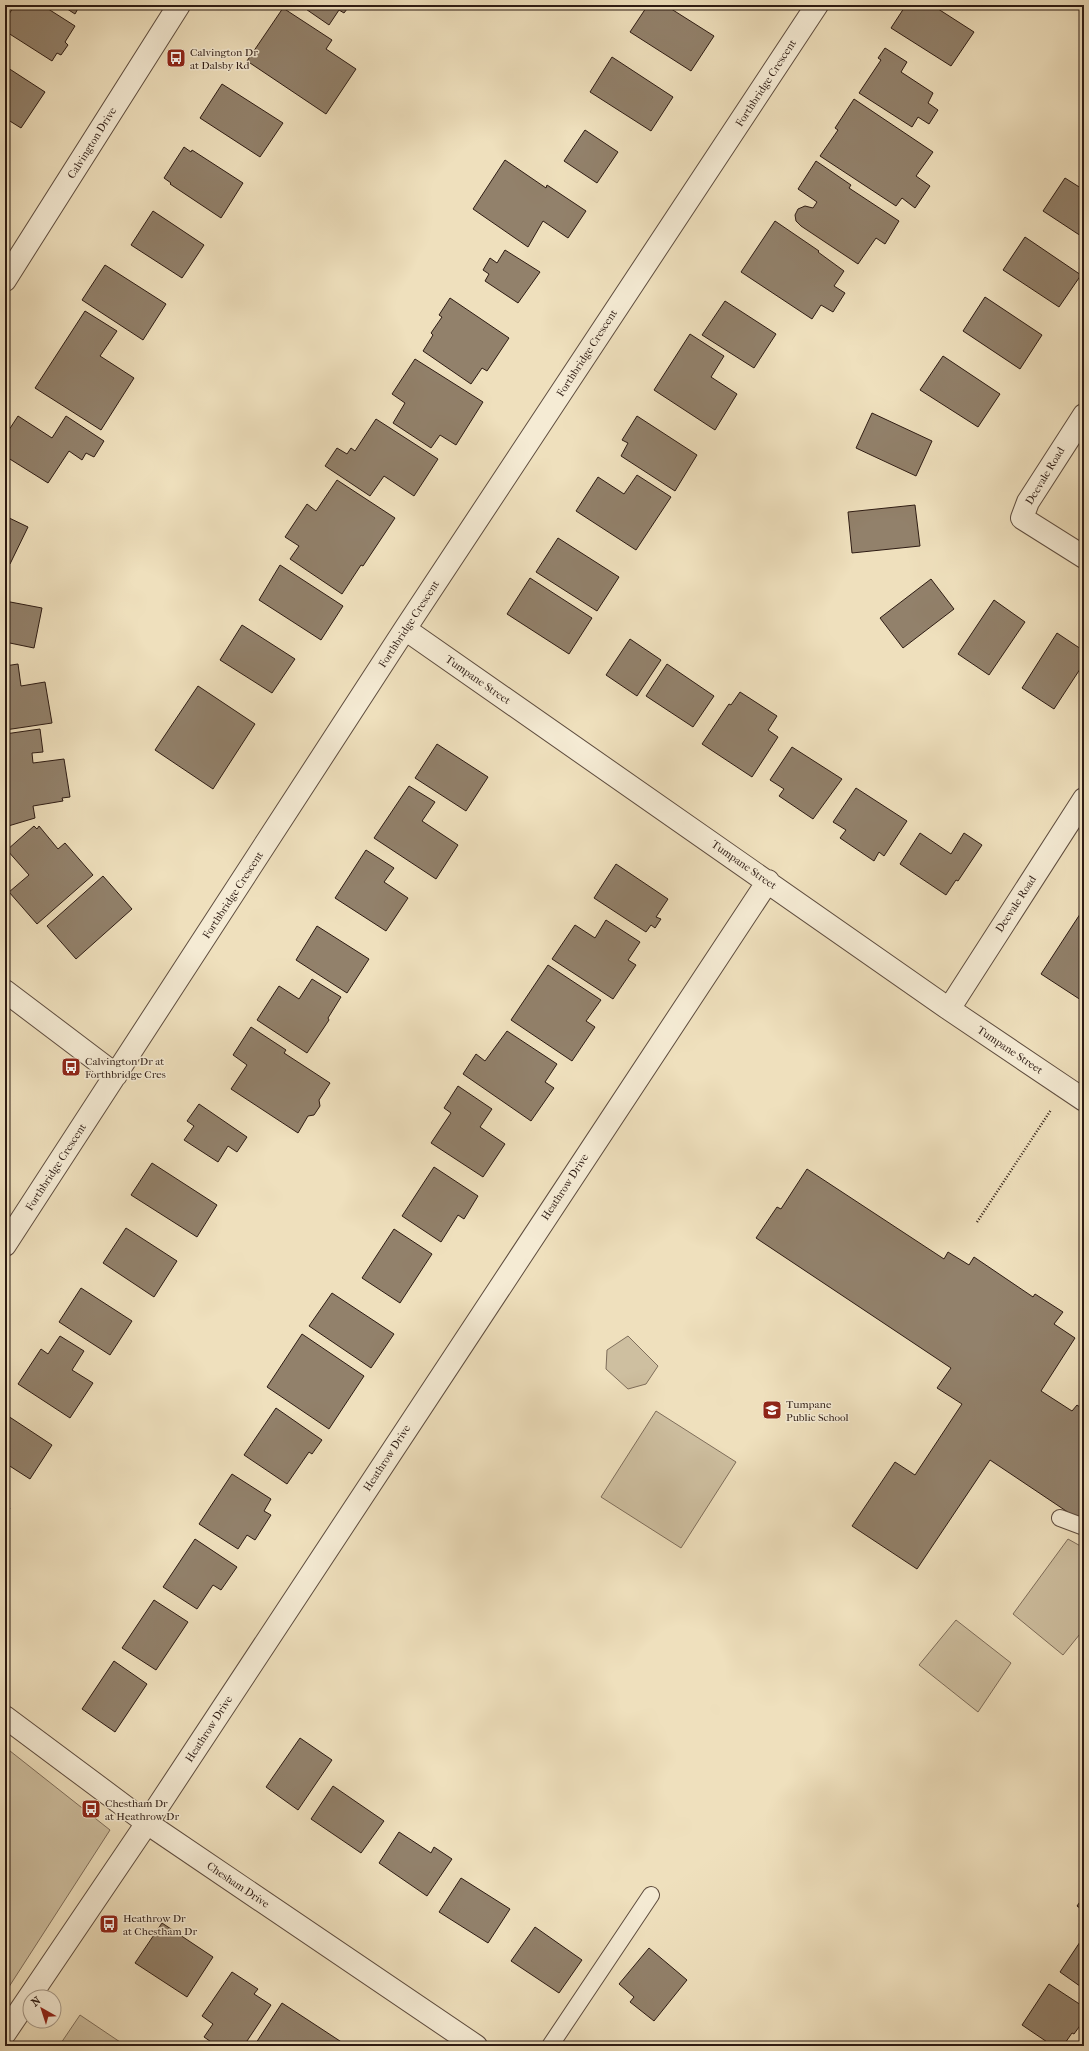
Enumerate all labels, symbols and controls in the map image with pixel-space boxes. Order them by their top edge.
street label: Forthbridge Crescent [733,37,799,129]
place label: Calvington Dr at Dalsby Rd [190,46,258,72]
bus stop icon: Calvington Dr at Dalsby Rd [165,47,187,69]
street label: Calvington Drive [65,104,119,181]
street label: Forthbridge Crescent [554,307,620,399]
street label: Deevale Road [1023,444,1068,507]
street label: Forthbridge Crescent [376,578,442,670]
street label: Tumpane Street [443,653,513,707]
street label: Tumpane Street [709,838,779,892]
street label: Forthbridge Crescent [200,849,266,941]
street label: Deevale Road [993,872,1040,935]
street label: Tumpane Street [975,1023,1046,1077]
place label: Calvington Dr at Forthbridge Cres [85,1055,166,1081]
bus stop icon: Calvington Dr at Forthbridge Cres [60,1056,82,1078]
street label: Forthbridge Crescent [23,1121,89,1213]
street label: Heathrow Drive [539,1151,592,1223]
place label: Tumpane Public School [786,1398,849,1424]
school or university icon: Tumpane Public School [761,1399,783,1421]
street label: Heathrow Drive [361,1422,414,1494]
street label: Heathrow Drive [183,1693,236,1765]
place label: Chestham Dr at Heathrow Dr [105,1797,179,1823]
bus stop icon: Chestham Dr at Heathrow Dr [80,1798,102,1820]
street label: Chesham Drive [204,1859,272,1911]
place label: Heathrow Dr at Chestham Dr [123,1912,197,1938]
bus stop icon: Heathrow Dr at Chestham Dr [98,1913,120,1935]
north arrow [22,1989,62,2029]
text: N [29,1994,44,2009]

